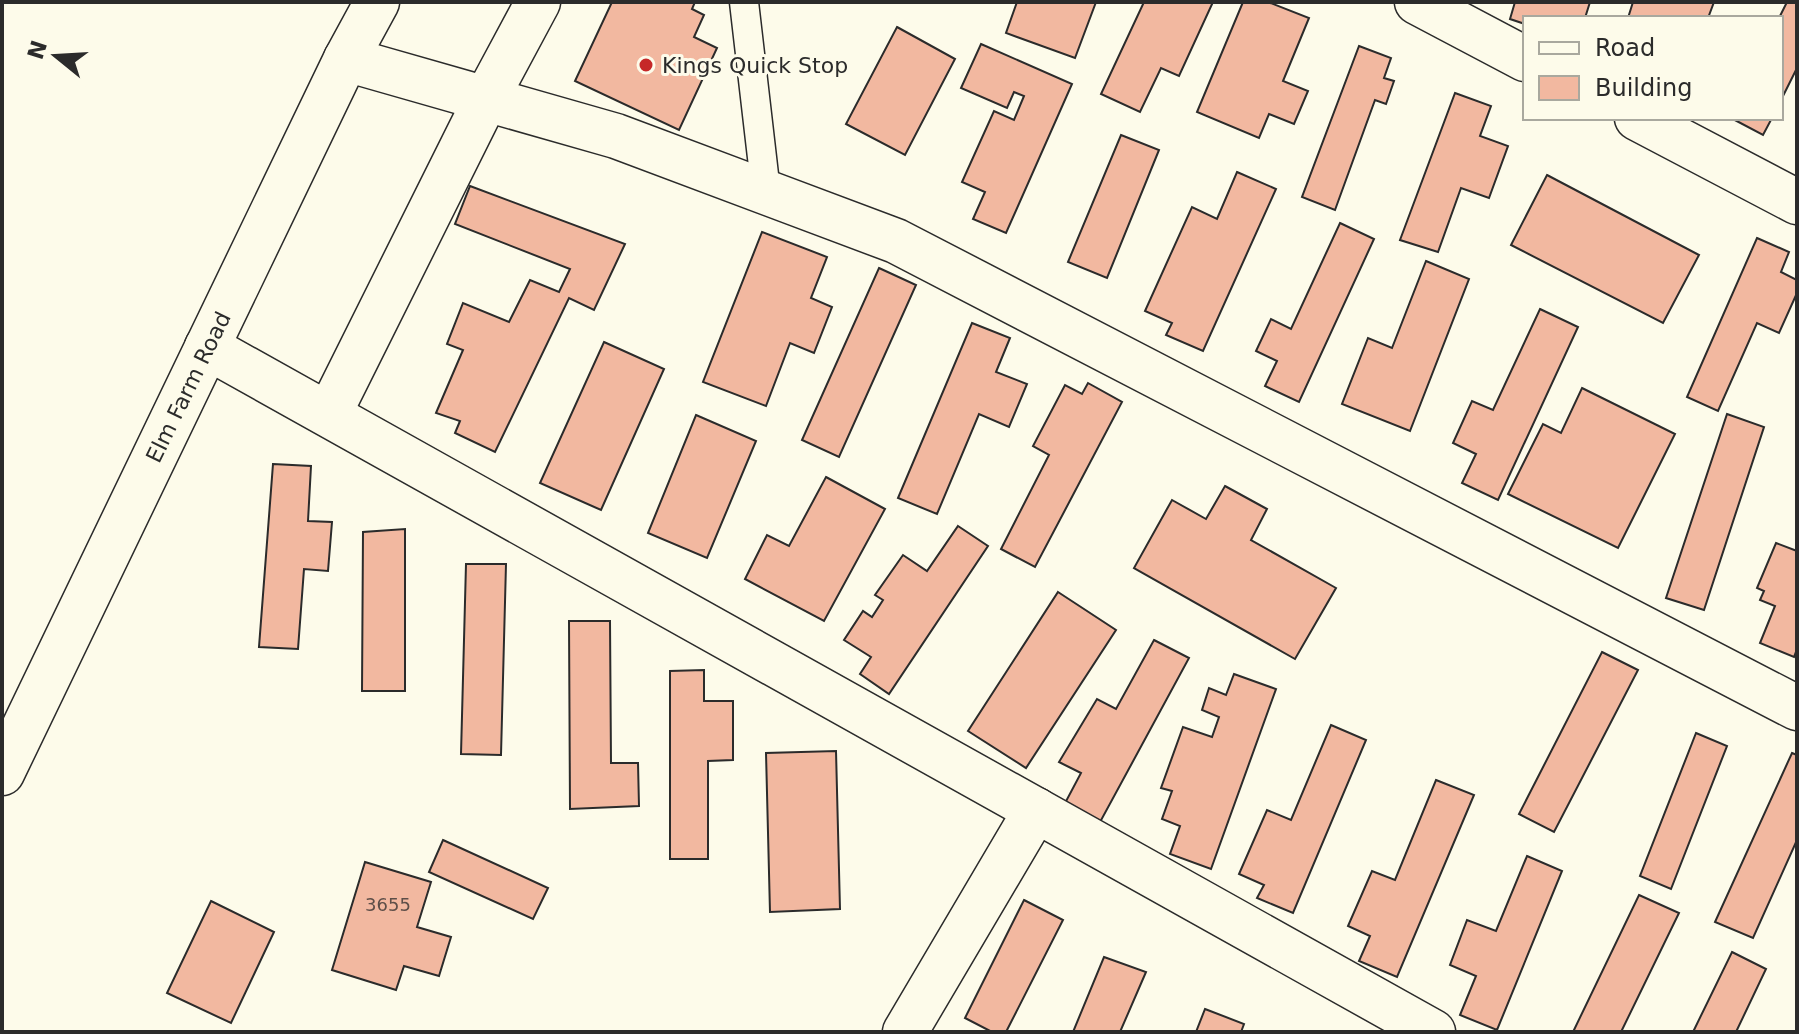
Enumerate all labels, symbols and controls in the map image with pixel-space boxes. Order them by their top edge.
north arrow [16,16,96,96]
legend [1523,16,1783,120]
text: Road [1595,34,1655,62]
text: N [23,37,52,63]
place label: Kings Quick Stop [662,53,848,78]
marker: Kings Quick Stop [637,56,655,74]
text: Building [1595,74,1692,102]
street label: Elm Farm Road [141,308,236,467]
house number: 3655 [365,894,411,915]

